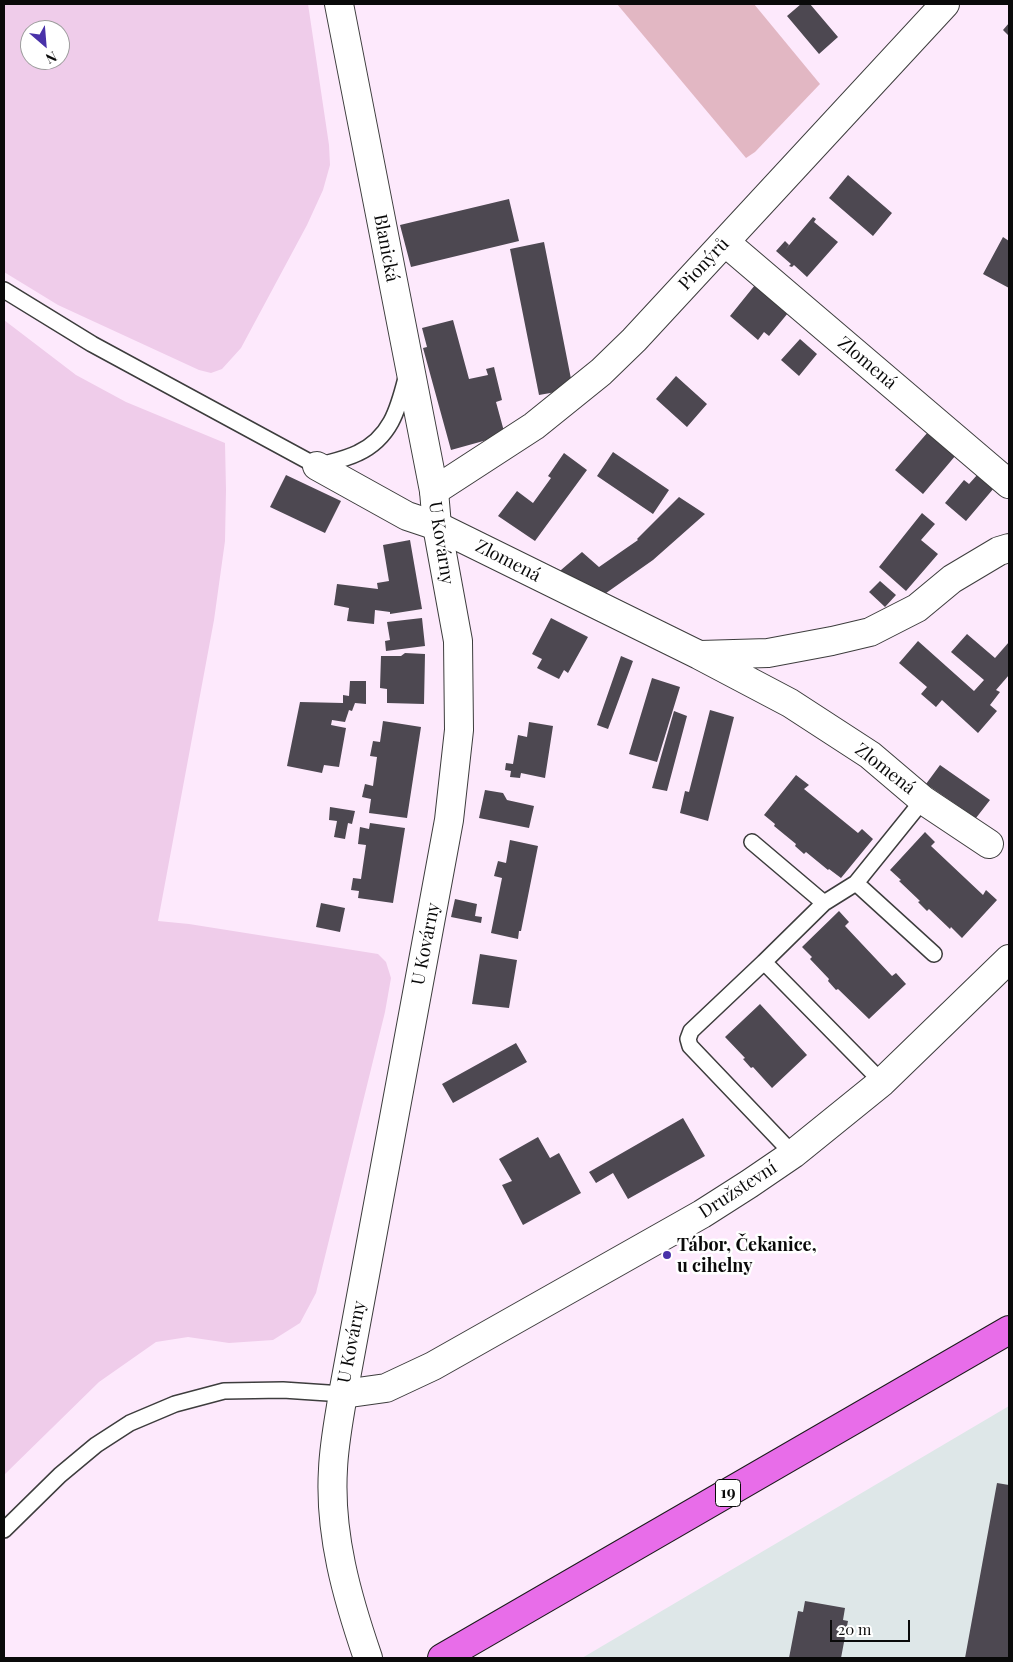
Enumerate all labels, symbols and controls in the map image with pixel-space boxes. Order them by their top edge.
north arrow [20,20,70,70]
text: N [43,47,60,69]
street label: Blanická [369,212,403,284]
street label: Pionýrů [674,233,734,295]
street label: Zlomená [833,332,901,394]
street label: U Kovárny [424,500,458,586]
street label: Zlomená [472,535,544,587]
street label: Zlomená [851,739,919,799]
street label: U Kovárny [407,901,445,987]
street label: Družstevní [695,1157,781,1223]
place label: Tábor, Čekanice, u cihelny [677,1234,817,1276]
marker: Tábor, Čekanice, u cihelny [661,1249,673,1261]
street label: U Kovárny [333,1299,371,1385]
road number: 19 [716,1480,740,1506]
scale bar [833,1610,913,1642]
text: 20 m [838,1619,871,1639]

